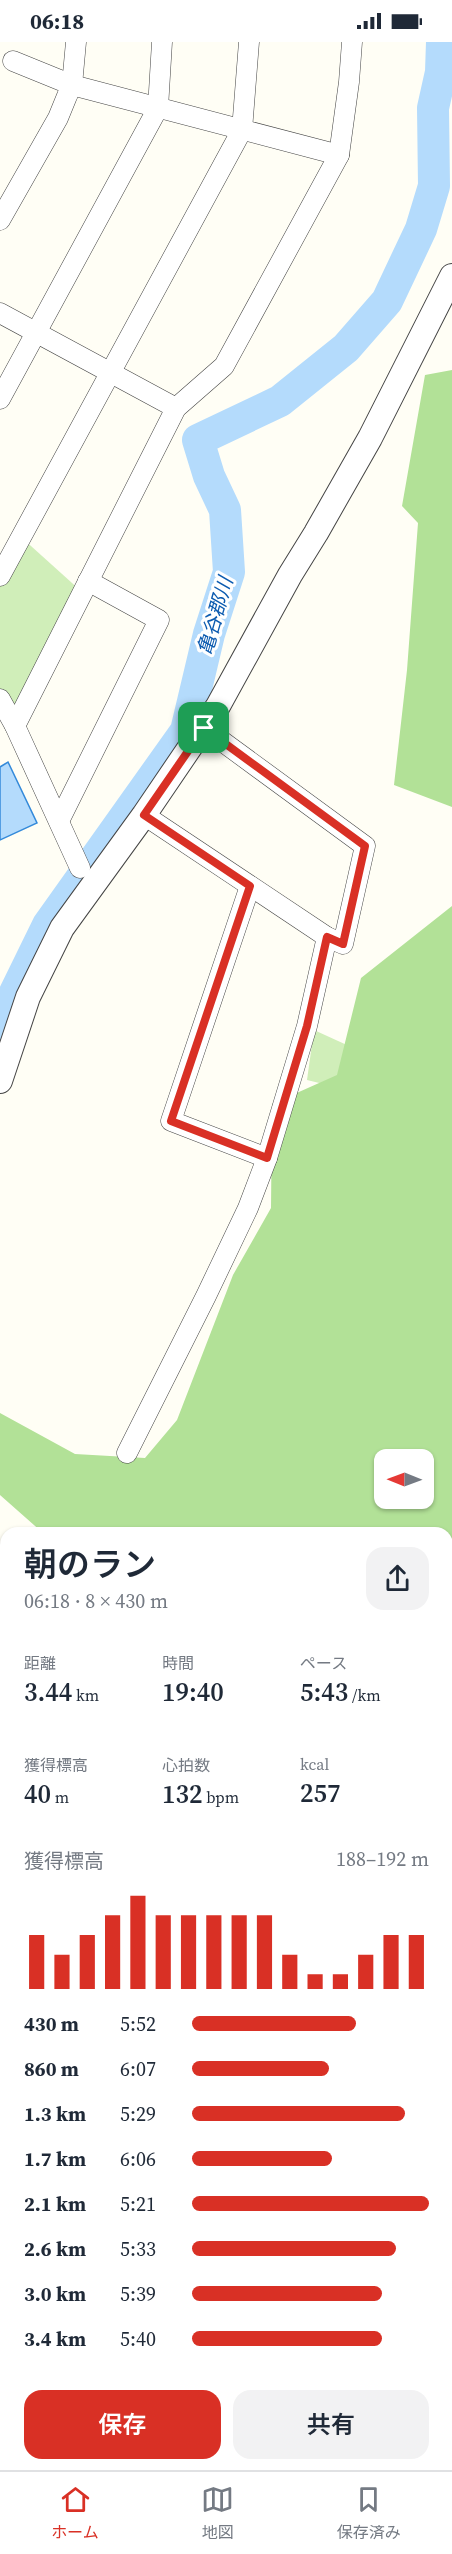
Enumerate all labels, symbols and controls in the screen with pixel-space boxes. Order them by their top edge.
text: 06:18 [30,6,84,36]
water label: 亀谷郡川 [191,572,240,658]
pin [178,702,229,753]
icon: arrive [187,711,220,744]
north arrow [374,1449,434,1509]
map controls [374,1449,434,1509]
text: 朝のラン [24,1542,156,1587]
button: share [366,1547,429,1610]
text: 06:18 · 8 × 430 m [24,1587,168,1615]
text: 距離 [24,1652,56,1674]
text: 時間 [162,1652,194,1674]
text: ペース [300,1652,347,1674]
text: 3.44 [24,1674,72,1710]
text: 19:40 [162,1674,224,1710]
text: 5:43 [300,1674,348,1710]
text: km [72,1684,99,1706]
text: /km [348,1684,381,1706]
text: kcal [300,1753,329,1775]
text: 獲得標高 [24,1754,88,1776]
text: 心拍数 [162,1754,210,1776]
text: 257 [300,1775,341,1811]
text: 40 [24,1776,51,1812]
text: 132 [162,1776,203,1812]
text: m [51,1786,69,1808]
text: bpm [203,1786,239,1808]
text: 188–192 m [336,1845,429,1873]
text: 獲得標高 [24,1847,104,1875]
text: 430 m [24,2010,79,2038]
text: 5:52 [120,2010,156,2038]
text: 860 m [24,2055,79,2083]
text: 6:07 [120,2055,156,2083]
text: 1.3 km [24,2100,86,2128]
text: 5:29 [120,2100,156,2128]
text: 1.7 km [24,2145,86,2173]
text: 6:06 [120,2145,156,2173]
text: 2.1 km [24,2190,86,2218]
text: 5:21 [120,2190,156,2218]
text: 2.6 km [24,2235,86,2263]
text: 5:33 [120,2235,156,2263]
text: 3.0 km [24,2280,86,2308]
text: 5:39 [120,2280,156,2308]
text: 3.4 km [24,2325,86,2353]
text: 5:40 [120,2325,156,2353]
button: 保存 [24,2390,221,2459]
button: 共有 [233,2390,429,2459]
tab: ホーム [51,2483,99,2543]
tab: 地図 [201,2483,234,2543]
tab: 保存済み [337,2483,401,2543]

